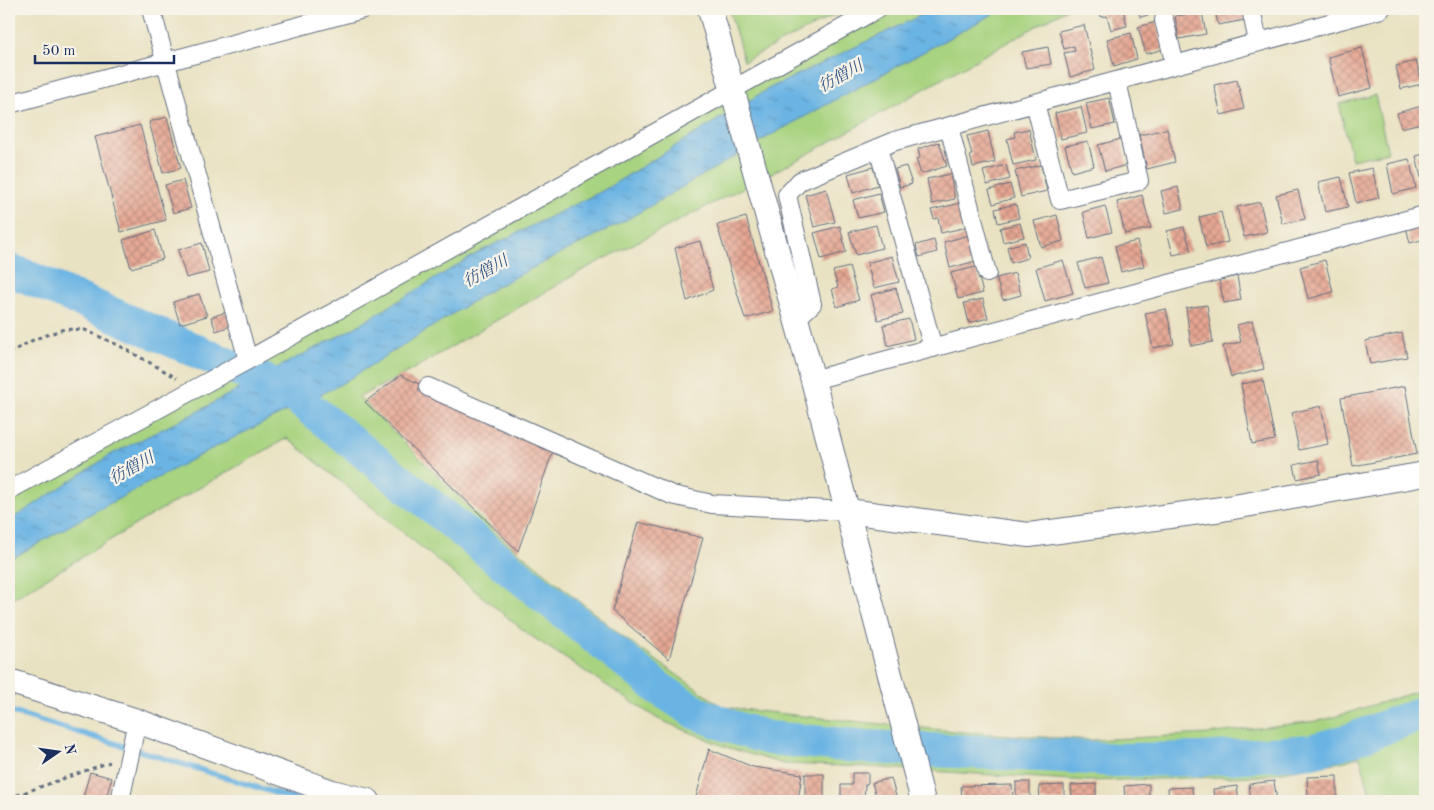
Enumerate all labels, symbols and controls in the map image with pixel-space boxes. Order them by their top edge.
scale bar [35,32,174,64]
text: 50 m [42,44,76,59]
water label: 彷僧川 [815,56,868,96]
water label: 彷僧川 [460,251,513,291]
water label: 彷僧川 [106,448,159,488]
north arrow [32,728,82,778]
text: N [62,743,78,756]

